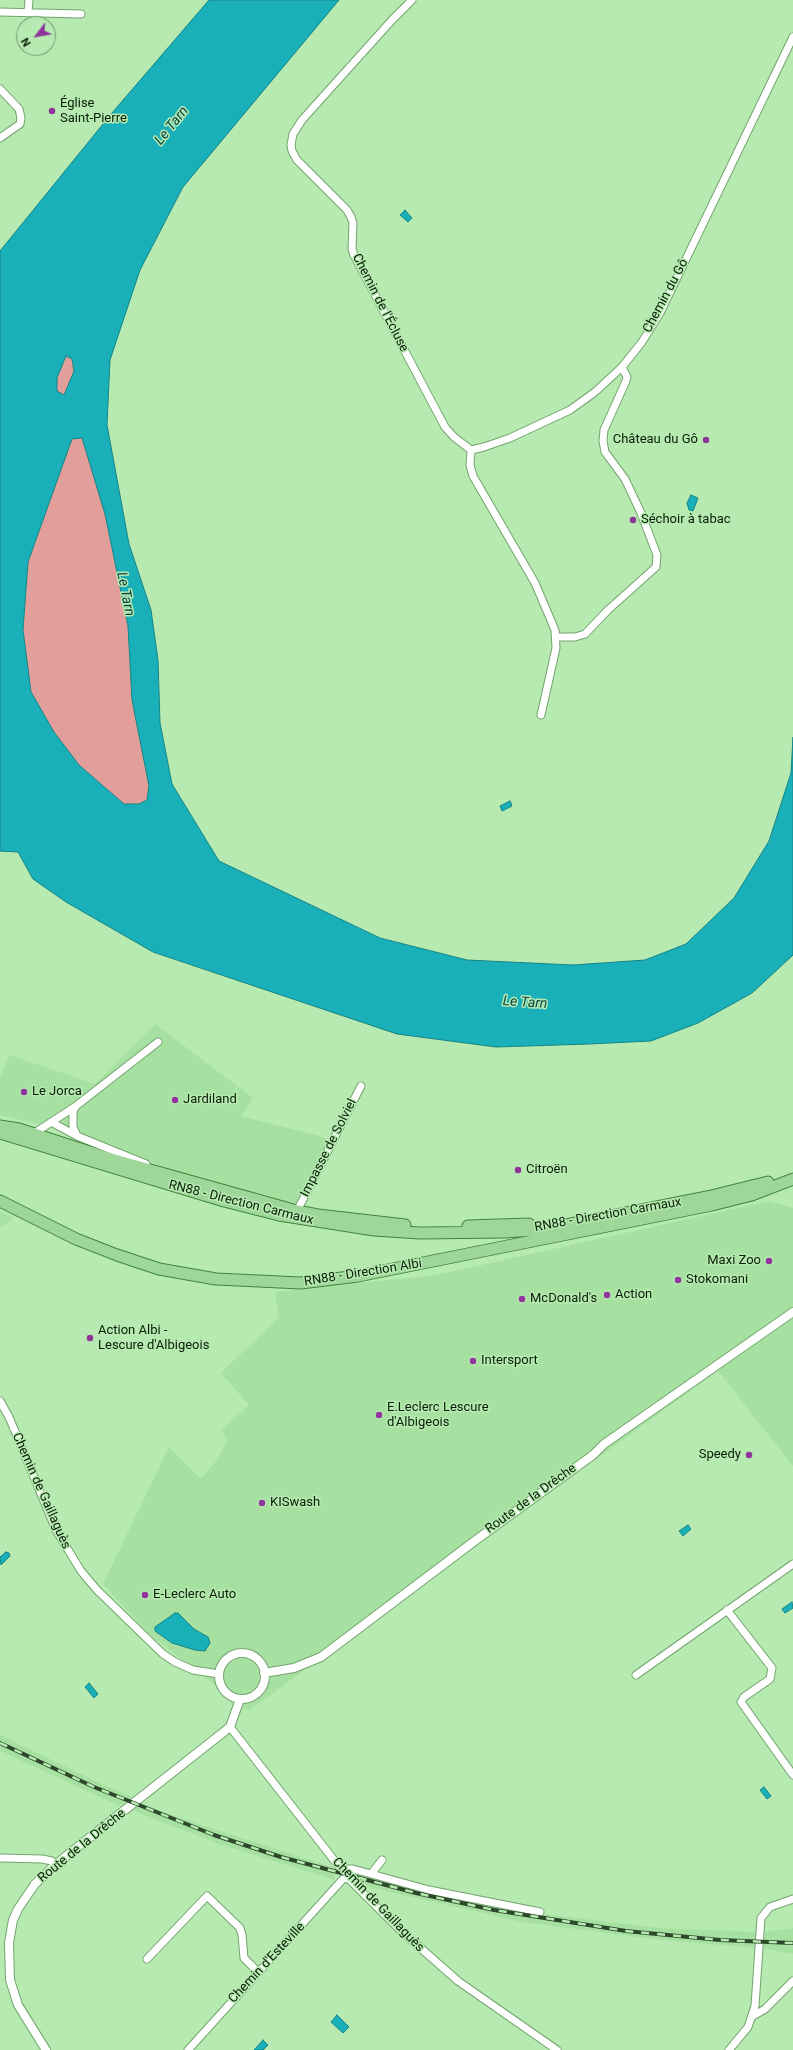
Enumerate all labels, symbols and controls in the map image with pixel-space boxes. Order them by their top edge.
north arrow [16,16,56,56]
text: N [19,35,34,49]
place label: Église Saint-Pierre [60,96,127,127]
water label: Le Tarn [151,103,193,149]
marker: Église Saint-Pierre [47,106,57,116]
street label: Chemin de l'Écluse [348,251,412,355]
street label: Chemin du Gô [640,256,692,336]
place label: Château du Gô [613,432,698,448]
marker: Château du Gô [701,435,711,445]
place label: Séchoir à tabac [641,512,731,528]
marker: Séchoir à tabac [628,515,638,525]
water label: Le Tarn [112,570,138,618]
water label: Le Tarn [502,993,548,1013]
place label: Le Jorca [32,1084,82,1100]
marker: Le Jorca [19,1087,29,1097]
place label: Jardiland [183,1092,237,1108]
marker: Jardiland [170,1095,180,1105]
street label: Impasse de Solviel [298,1096,360,1200]
place label: Citroën [526,1162,568,1178]
marker: Citroën [513,1165,523,1175]
street label: RN88 - Direction Carmaux [167,1177,315,1229]
street label: RN88 - Direction Carmaux [533,1194,683,1236]
place label: Maxi Zoo [707,1253,761,1269]
street label: RN88 - Direction Albi [303,1256,423,1290]
marker: Maxi Zoo [764,1256,774,1266]
place label: Stokomani [686,1272,748,1288]
marker: Stokomani [673,1275,683,1285]
place label: Action [615,1287,652,1303]
marker: Action [602,1290,612,1300]
place label: McDonald's [530,1291,597,1307]
marker: McDonald's [517,1294,527,1304]
place label: Action Albi - Lescure d'Albigeois [98,1323,209,1354]
marker: Action Albi - Lescure d'Albigeois [85,1333,95,1343]
place label: Intersport [481,1353,538,1369]
marker: Intersport [468,1356,478,1366]
place label: E.Leclerc Lescure d'Albigeois [387,1400,489,1431]
marker: E.Leclerc Lescure d'Albigeois [374,1410,384,1420]
street label: Chemin de Gaillaguès [8,1431,74,1551]
place label: Speedy [699,1447,741,1463]
marker: Speedy [744,1450,754,1460]
street label: Route de la Drêche [483,1461,579,1537]
place label: KISwash [270,1495,320,1511]
marker: KISwash [257,1498,267,1508]
place label: E-Leclerc Auto [153,1587,236,1603]
marker: E-Leclerc Auto [140,1590,150,1600]
street label: Route de la Drêche [35,1806,129,1886]
street label: Chemin de Gaillaguès [329,1854,427,1956]
street label: Chemin d'Esteville [226,1919,308,2007]

